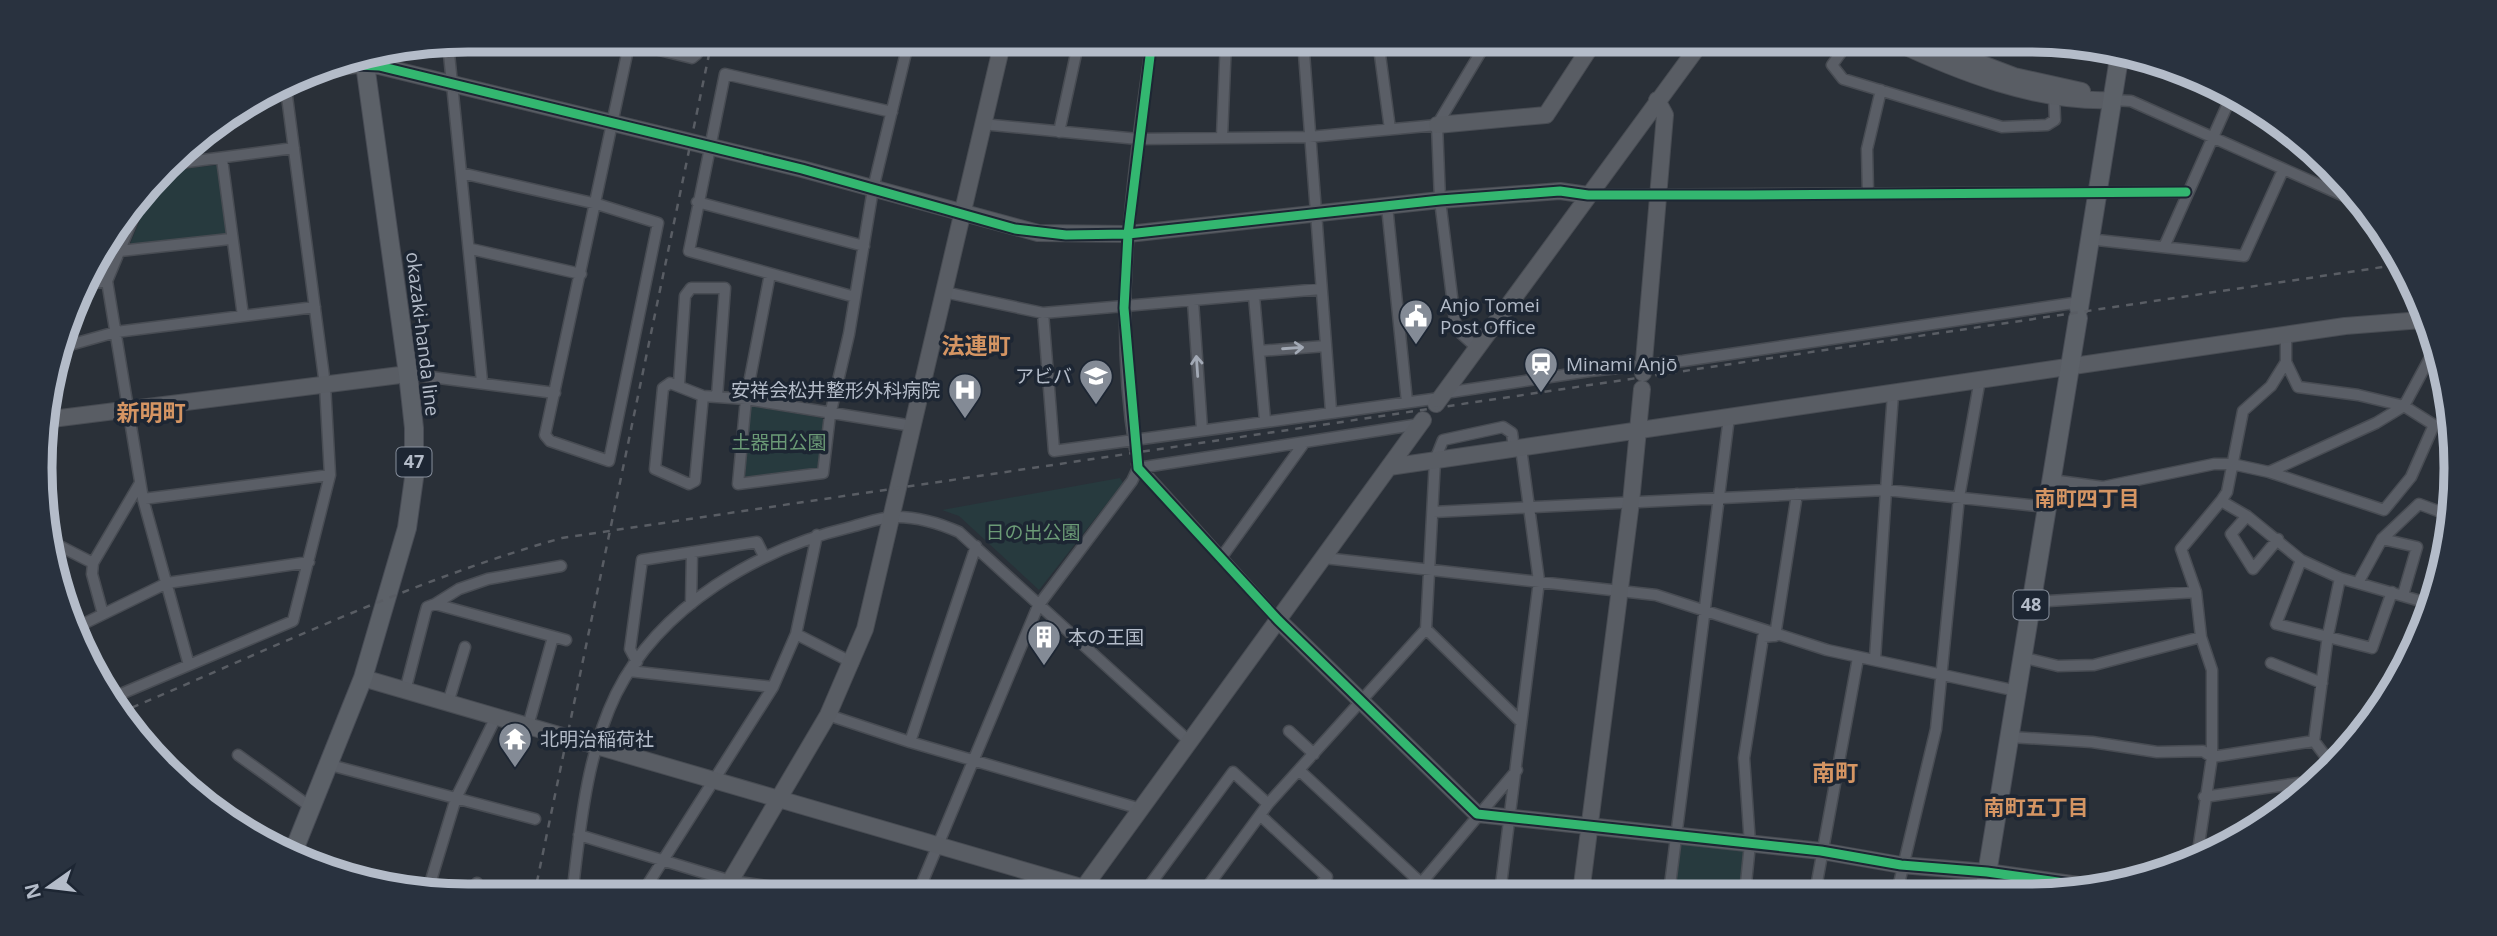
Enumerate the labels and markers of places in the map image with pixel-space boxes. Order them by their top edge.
place label: Anjo Tomei Post Office [1440,292,1540,340]
public building icon: Anjo Tomei Post Office [1397,297,1435,346]
station icon: Minami Anjō [1522,345,1560,394]
place label: Minami Anjō [1566,351,1677,377]
school or university icon: アビバ [1077,357,1115,406]
place label: アビバ [1015,363,1072,389]
hospital icon: 安祥会松井整形外科病院 [946,371,984,420]
place label: 安祥会松井整形外科病院 [731,377,940,403]
building icon: 本の王国 [1025,618,1063,667]
place label: 本の王国 [1068,624,1144,650]
temple icon: 北明治稲荷社 [496,720,534,769]
place label: 北明治稲荷社 [540,726,654,752]

